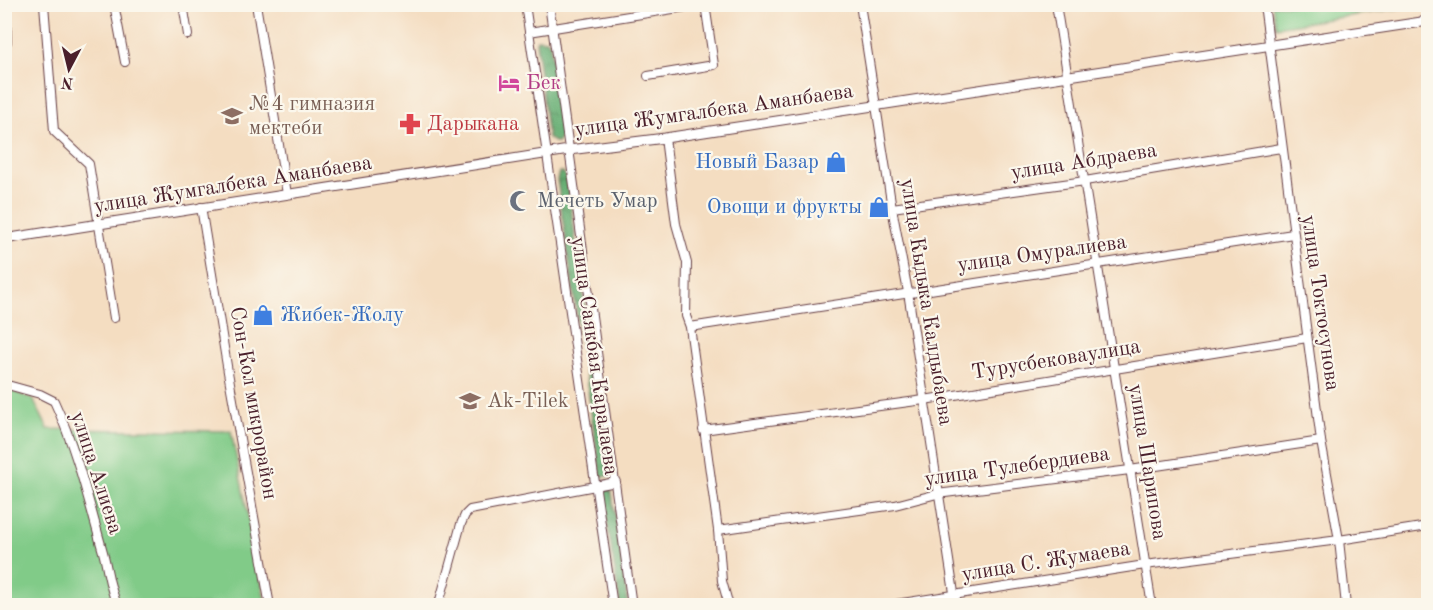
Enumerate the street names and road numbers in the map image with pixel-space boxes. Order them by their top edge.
street label: улица Жумгалбека Аманбаева [573,81,855,141]
street label: улица Абдраева [1009,140,1159,184]
street label: улица Жумгалбека Аманбаева [92,153,374,217]
street label: улица Кыдыка Калдыбаева [896,177,956,427]
street label: улица Токтосунова [1297,214,1343,392]
street label: улица Омуралиева [956,232,1128,276]
street label: улица Саякбая Каралаева [567,235,621,477]
street label: Сон-Кол микрорайон [226,305,280,501]
street label: Турусбековаулица [970,336,1142,384]
street label: улица Шарипова [1124,382,1170,542]
street label: улица Алиева [66,409,126,537]
street label: улица Тулебердиева [923,444,1111,490]
street label: улица С. Жумаева [960,538,1132,586]

